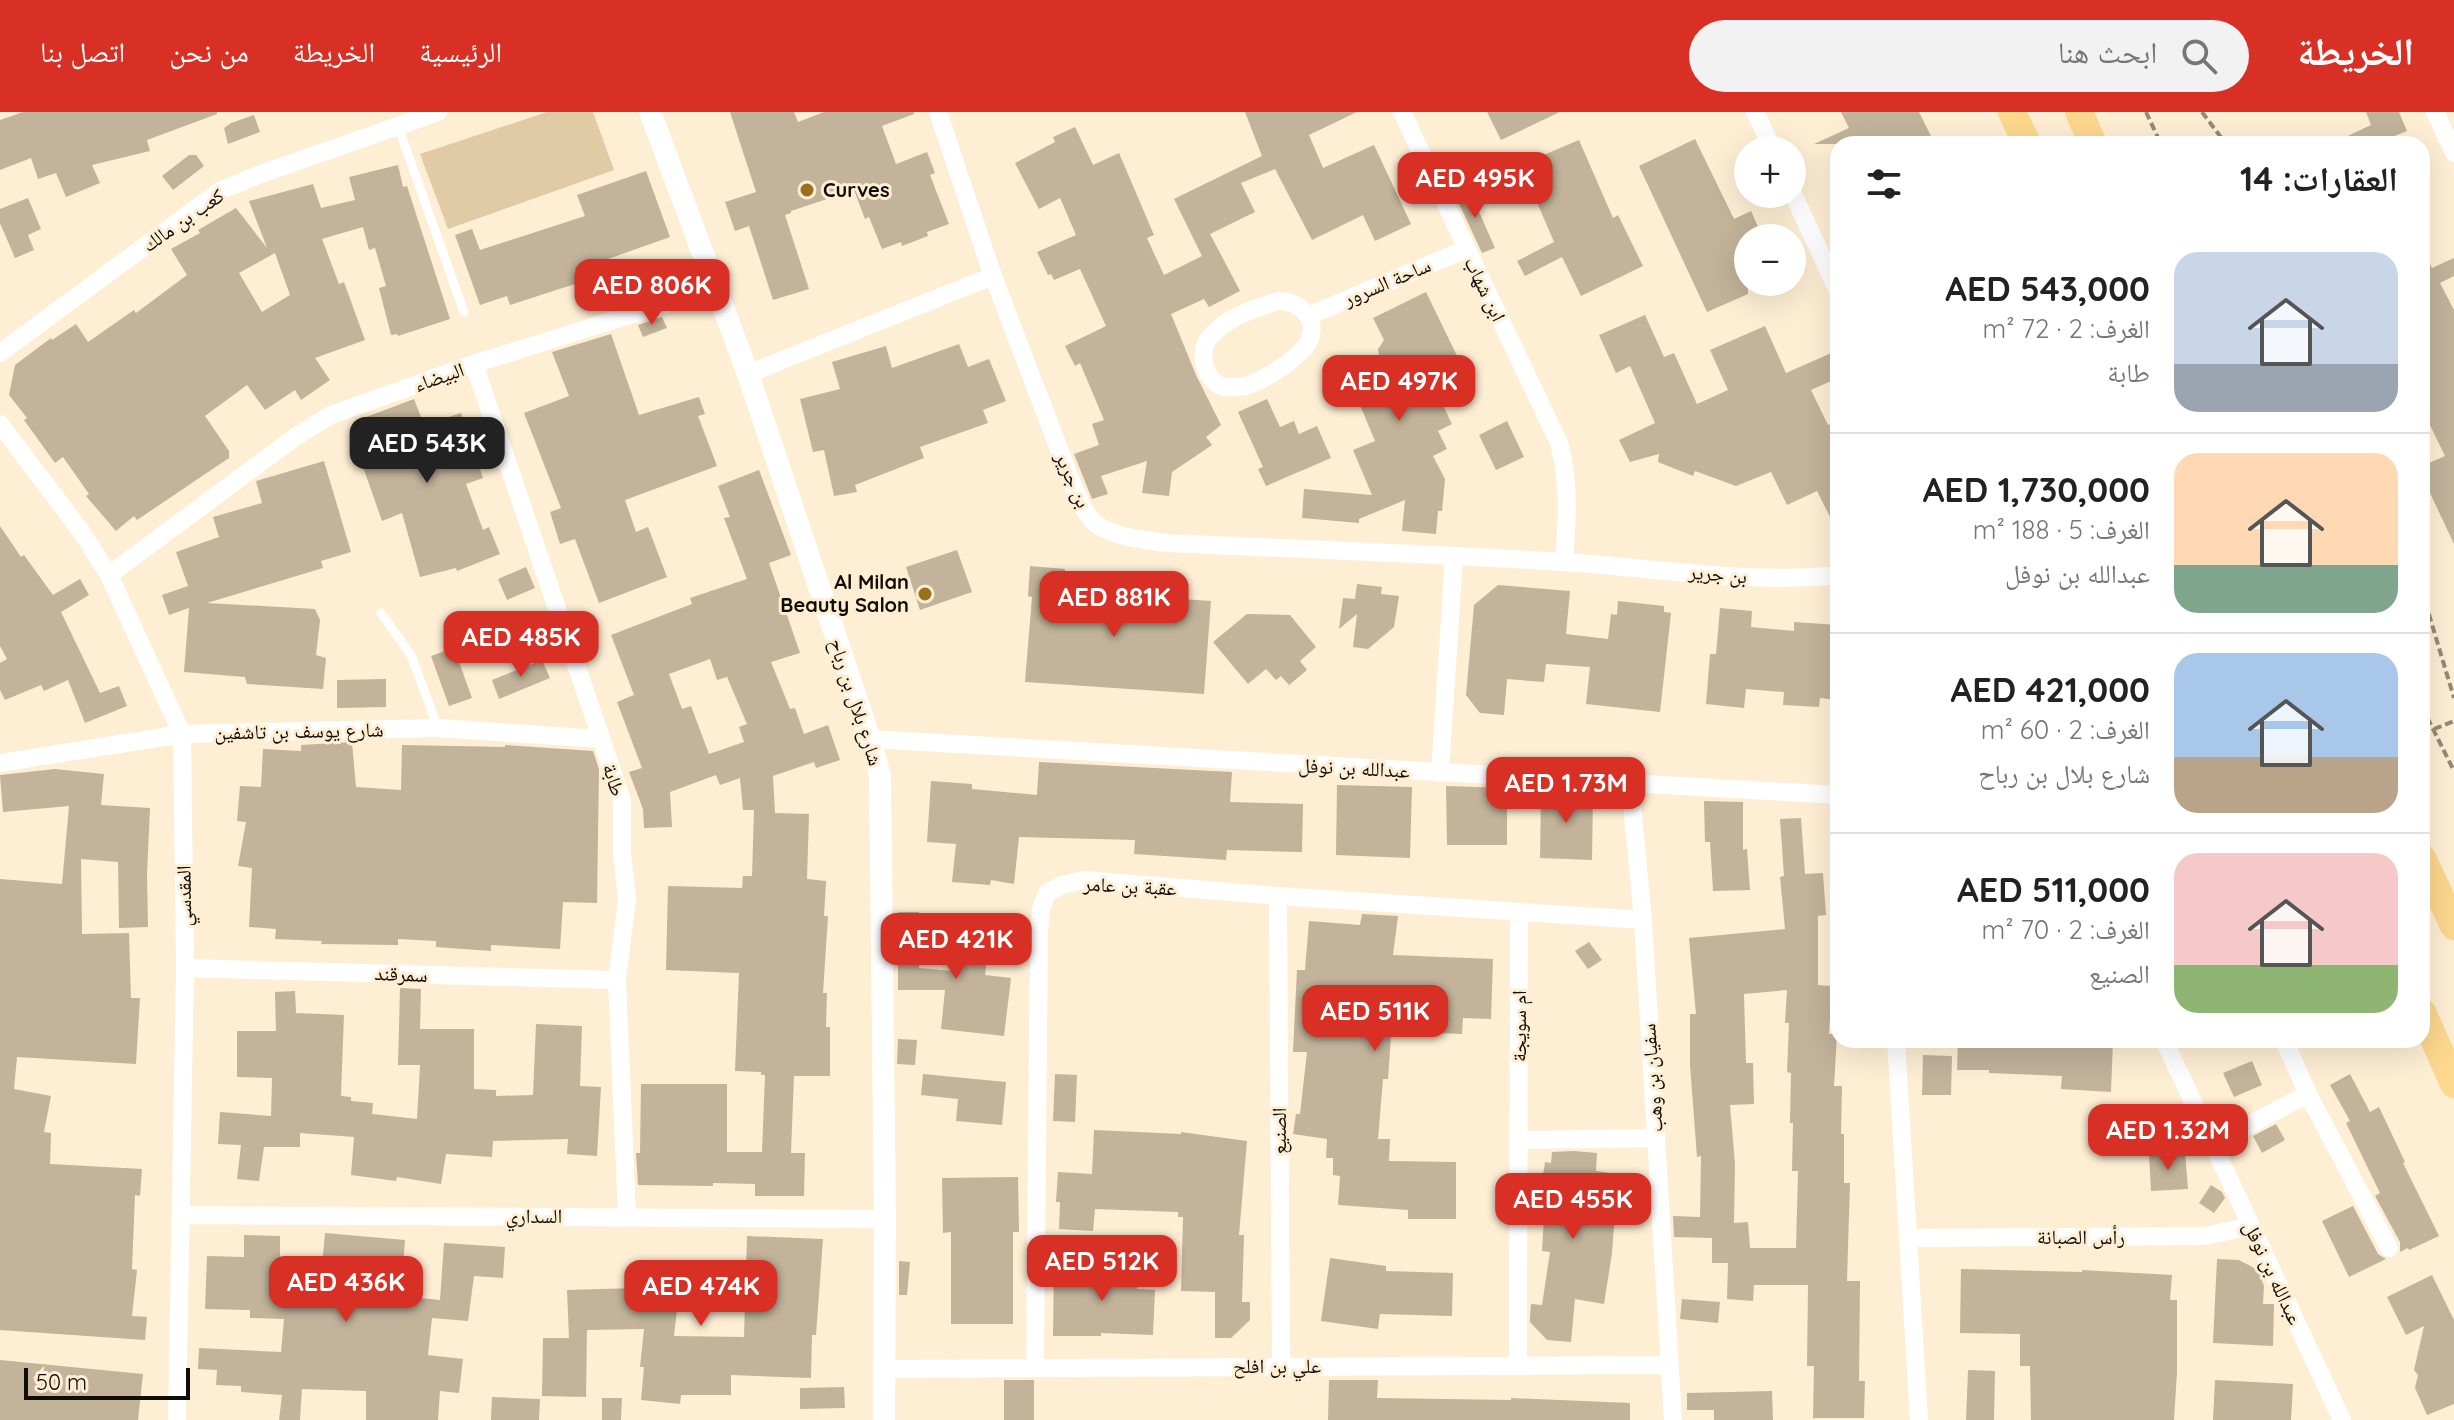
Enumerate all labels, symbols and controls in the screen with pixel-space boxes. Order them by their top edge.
search box [1689,20,2249,92]
text: الخريطة [2297,27,2414,75]
text: ابحث هنا [2058,33,2157,71]
text: اتصل بنا [40,34,125,69]
text: من نحن [169,34,249,69]
text: الخريطة [293,34,375,69]
text: الرئيسية [419,34,502,69]
icon: search [2177,34,2221,78]
map controls [1734,136,1806,296]
button: + [1734,136,1806,208]
pin: AED 495K [1392,152,1558,220]
text: العقارات: 14 [2240,157,2398,200]
text: AED 495K [1416,161,1534,194]
icon: filters [1862,162,1906,206]
place label: Curves [823,177,890,202]
marker: Curves [798,181,816,199]
street label: كعب بن مالك [137,182,228,257]
button: − [1734,224,1806,296]
street label: ساحة السرور [1338,252,1434,312]
street label: ابن شهاب [1459,252,1512,325]
pin: AED 806K [569,259,735,327]
text: AED 543,000 [1945,267,2150,310]
text: AED 806K [593,268,711,301]
icon: home [2238,284,2334,380]
text: الغرف: 2 · 72 m² [1983,312,2150,345]
pin: AED 497K [1316,355,1482,423]
street label: البيضاء [410,356,467,397]
text: طابة [2107,356,2150,389]
text: AED 497K [1340,364,1458,397]
pin: AED 543K [344,417,510,485]
text: AED 543K [368,426,486,459]
street label: بن جرير [1050,447,1097,512]
text: AED 1,730,000 [1923,468,2150,511]
icon: home [2238,485,2334,581]
text: الغرف: 5 · 188 m² [1973,513,2150,546]
text: عبدالله بن نوفل [2005,557,2150,590]
street label: بن جرير [1687,558,1748,588]
place label: Al Milan Beauty Salon [780,569,909,617]
pin: AED 881K [1031,571,1197,639]
text: AED 881K [1058,580,1171,613]
marker: Al Milan Beauty Salon [916,585,934,603]
pin: AED 485K [438,611,604,679]
text: AED 485K [462,620,580,653]
street label: شارع بلال بن رباح [823,635,889,769]
text: AED 421,000 [1950,668,2150,711]
icon: home [2238,685,2334,781]
text: الغرف: 2 · 60 m² [1981,713,2150,746]
street label: شارع يوسف بن تاشفين [214,717,384,745]
street label: عبدالله بن نوفل [1298,752,1410,783]
pin: AED 1.73M [1474,757,1658,825]
text: شارع بلال بن رباح [1978,757,2150,790]
street label: طابة [598,761,631,799]
text: AED 1.73M [1504,766,1628,799]
street label: المقدسي [170,865,201,927]
text: AED 511,000 [1957,868,2150,911]
street label: عقبة بن عامر [1082,871,1177,900]
icon: home [2238,885,2334,981]
pin: AED 421K [873,913,1039,981]
text: الغرف: 2 · 70 m² [1981,913,2150,946]
text: AED 421K [899,922,1013,955]
text: الصنيع [2089,957,2150,990]
street label: سمرقند [374,960,428,987]
pin: AED 511K [1292,985,1458,1053]
street label: ام سويجة [1506,990,1533,1062]
text: AED 511K [1320,994,1430,1027]
street label: سفيان بن وهب [1635,1023,1668,1133]
pin: AED 1.32M [2076,1104,2260,1172]
street label: الصنيع [1266,1107,1292,1155]
text: AED 1.32M [2106,1113,2230,1146]
pin: AED 455K [1490,1173,1656,1241]
text: AED 455K [1513,1182,1633,1215]
street label: السداري [506,1203,562,1232]
street label: عبدالله بن نوفل [2239,1217,2308,1329]
street label: رأس الصبانة [2037,1224,2125,1249]
pin: AED 512K [1019,1235,1185,1303]
text: AED 512K [1045,1244,1159,1277]
pin: AED 436K [263,1256,429,1324]
pin: AED 474K [618,1260,784,1328]
text: AED 436K [287,1265,405,1298]
text: AED 474K [642,1269,760,1302]
street label: علي بن افلح [1233,1353,1321,1382]
scale bar [24,1364,190,1400]
text: 50 m [36,1368,87,1396]

